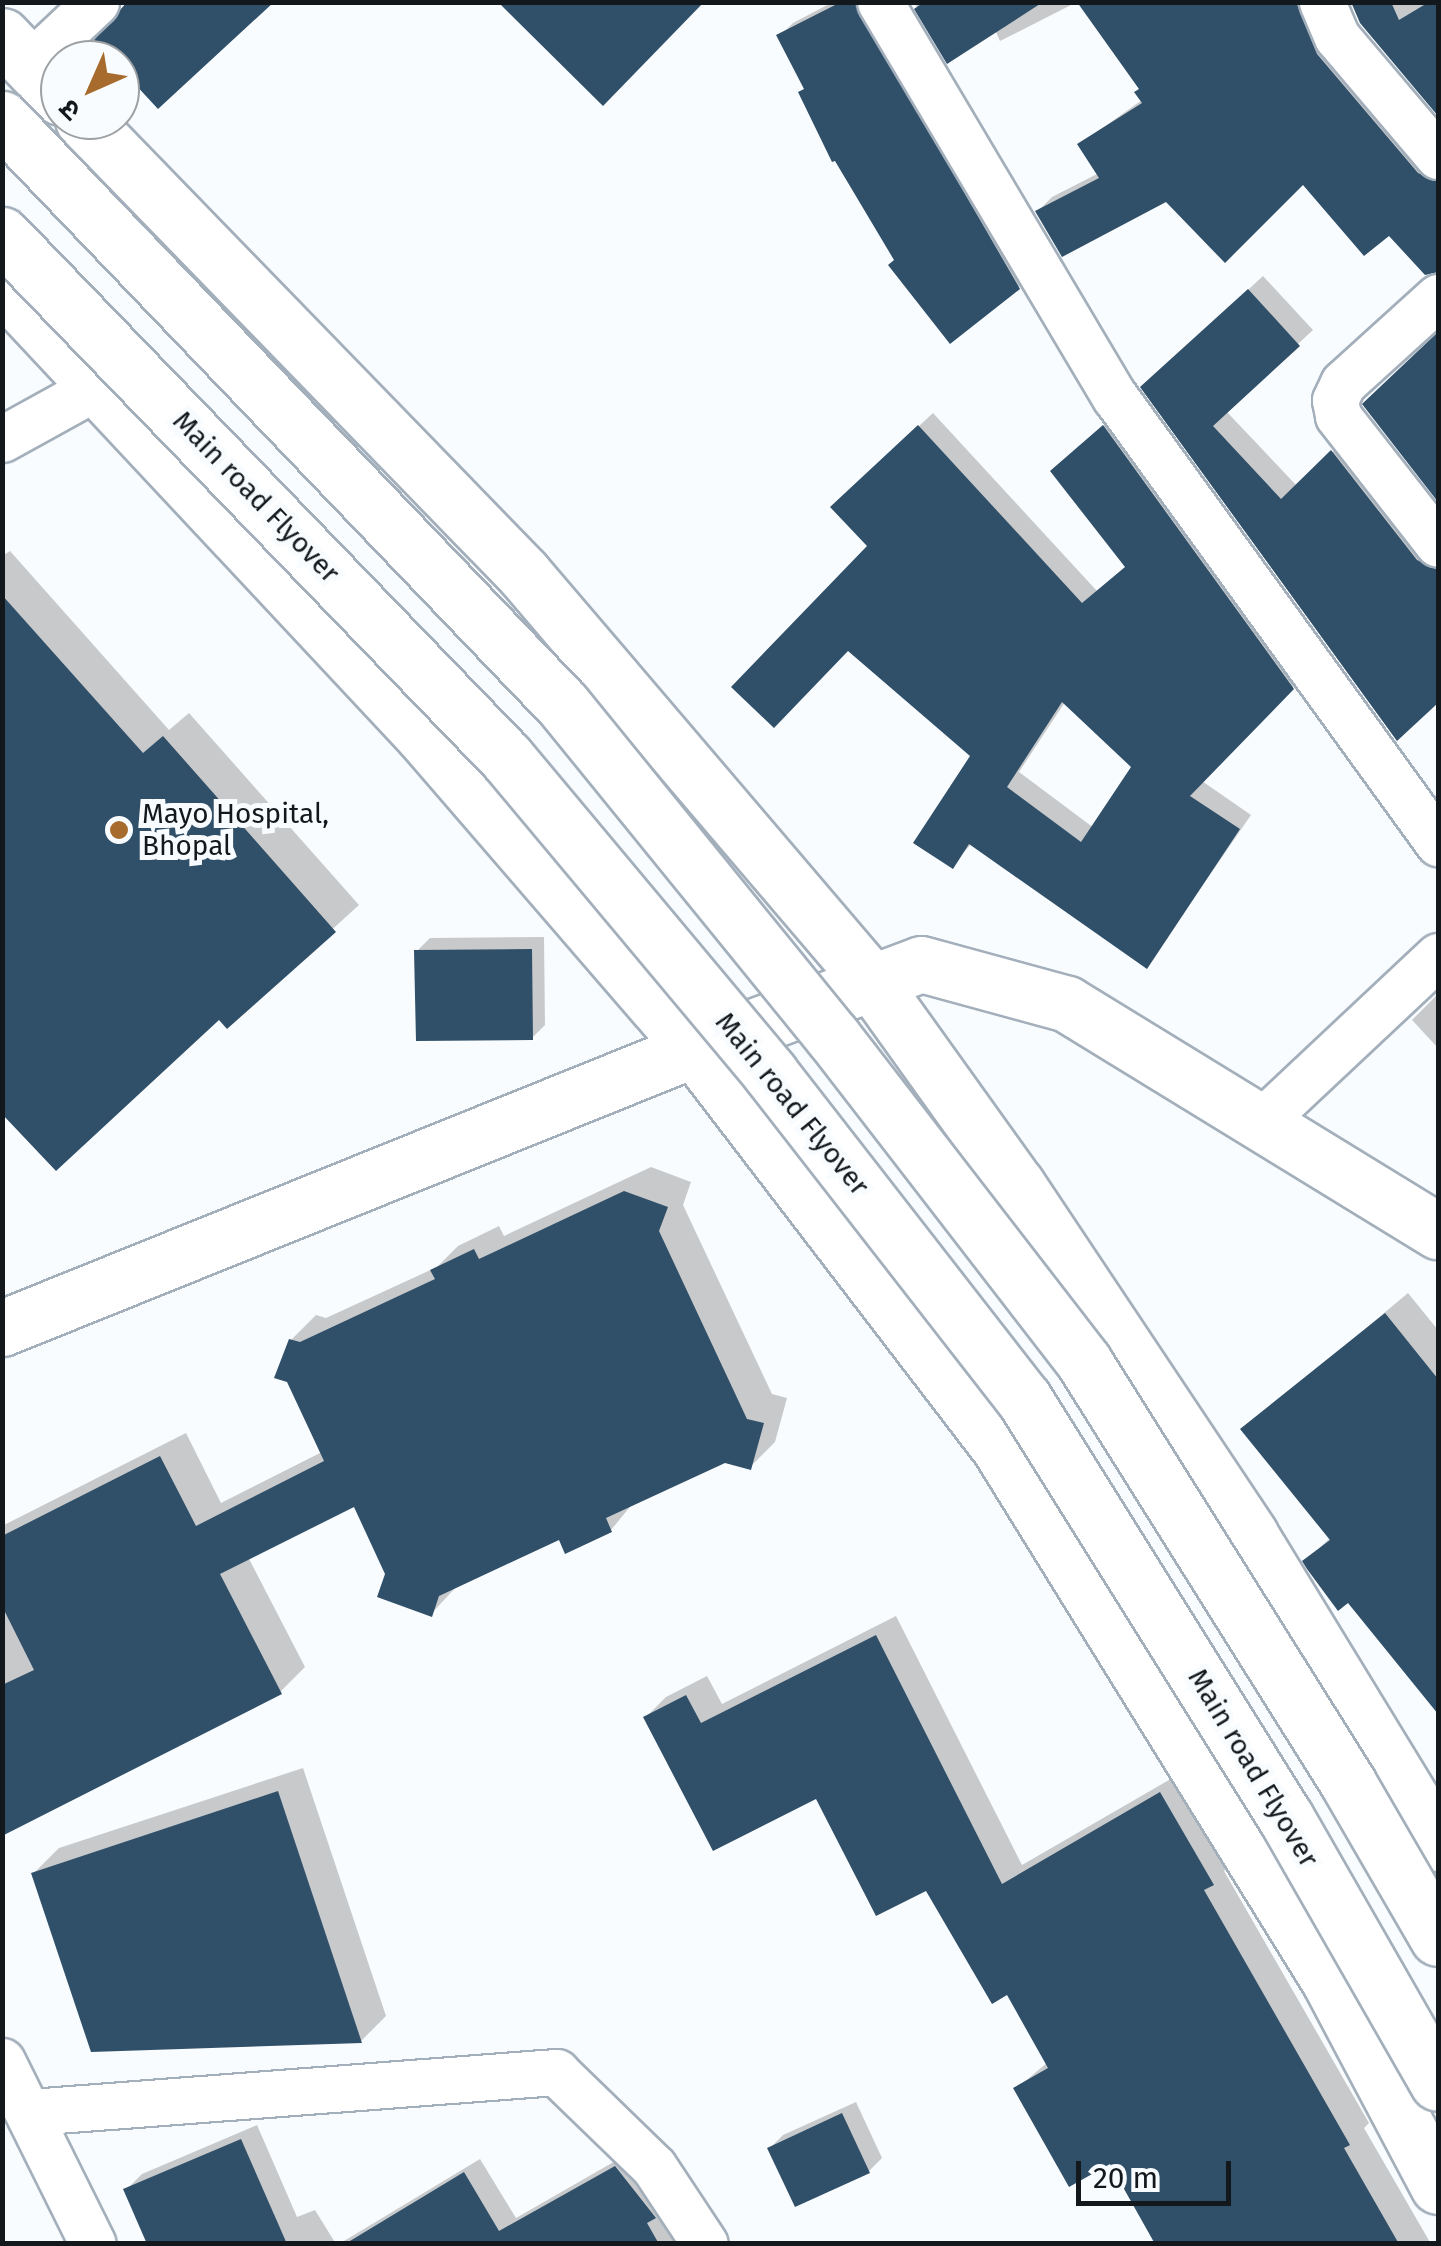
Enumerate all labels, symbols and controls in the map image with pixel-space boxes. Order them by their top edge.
north arrow [40,40,140,140]
text: उ [52,93,87,128]
street label: Main road Flyover [166,404,346,590]
place label: Mayo Hospital, Bhopal [142,797,329,863]
marker: Mayo Hospital, Bhopal [106,817,132,843]
street label: Main road Flyover [708,1006,876,1202]
street label: Main road Flyover [1181,1663,1325,1873]
scale bar [1081,2141,1236,2203]
text: 20 m [1093,2160,1158,2196]

